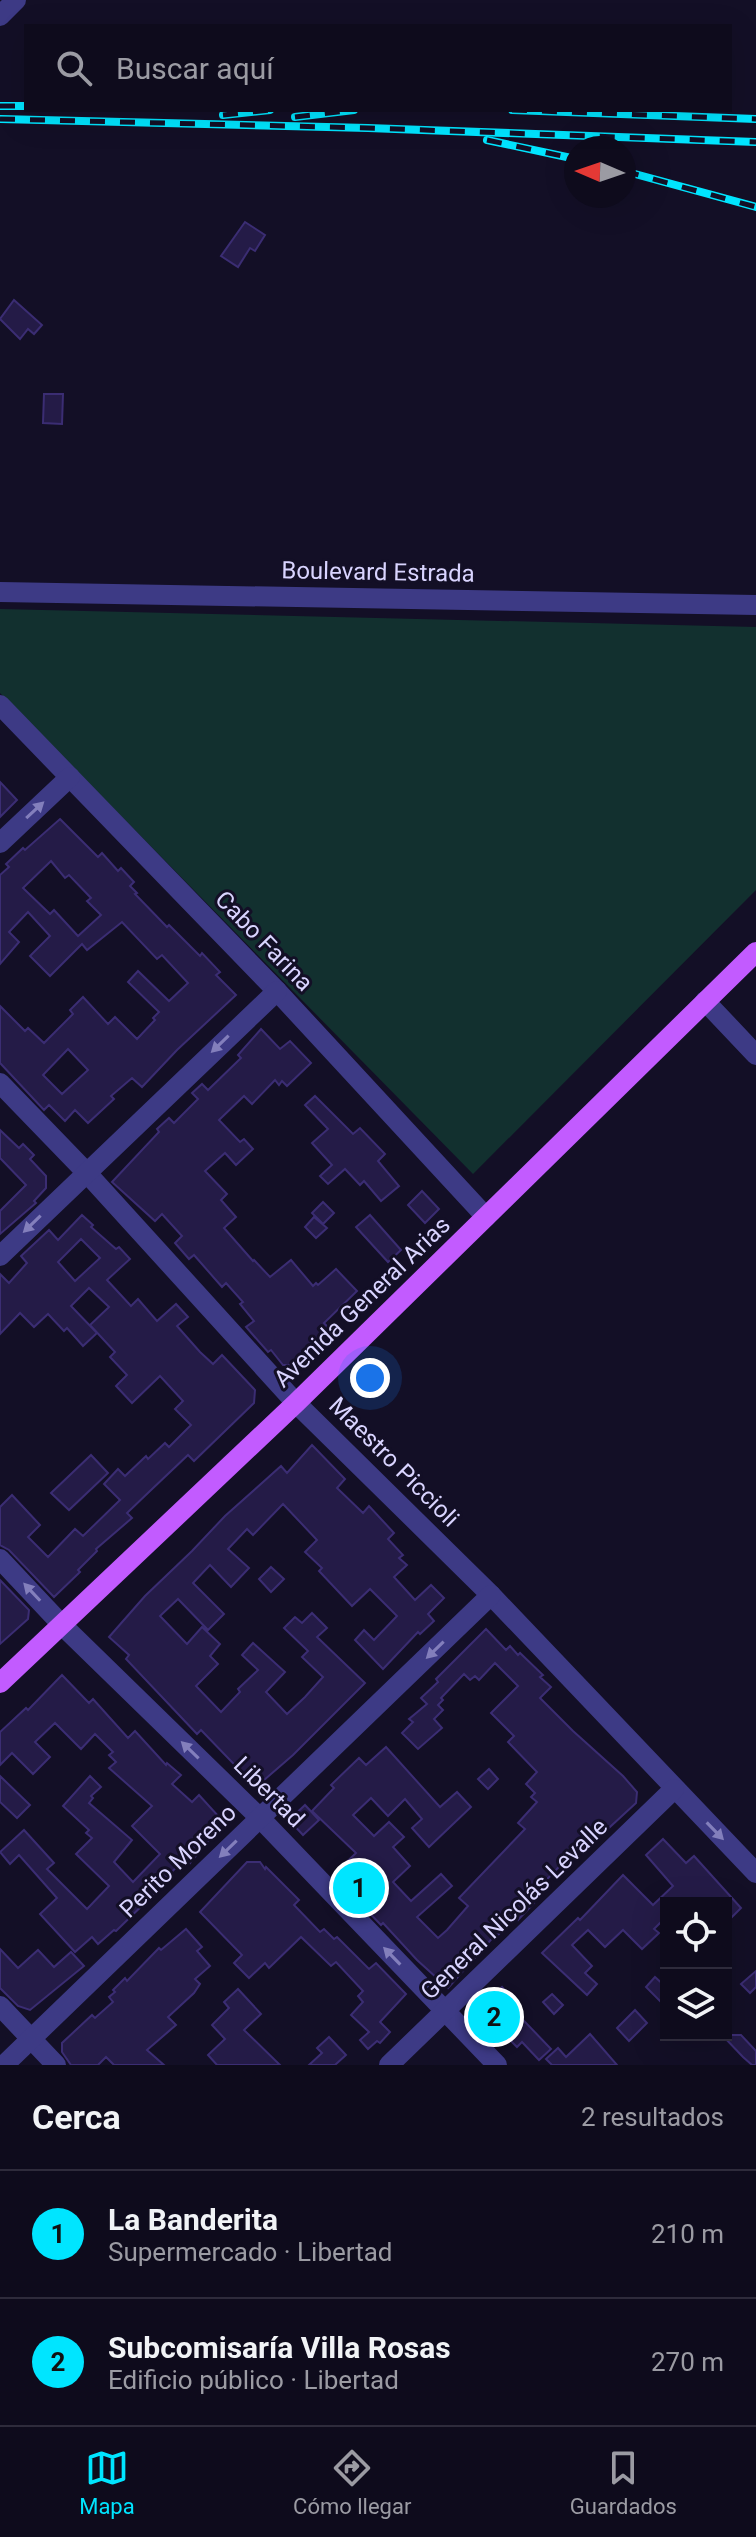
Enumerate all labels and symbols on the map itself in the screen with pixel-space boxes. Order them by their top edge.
north arrow [564,136,636,208]
street label: Boulevard Estrada [281,556,475,588]
one-way arrow [25,801,44,819]
street label: Cabo Farina [209,885,319,997]
one-way arrow [211,1035,230,1053]
street label: Avenida General Arias [268,1211,456,1393]
one-way arrow [23,1214,42,1233]
your location [350,1358,390,1398]
street label: Maestro Piccioli [323,1391,465,1533]
one-way arrow [23,1583,41,1602]
one-way arrow [426,1640,445,1658]
one-way arrow [181,1741,200,1760]
street label: Libertad [228,1751,310,1833]
street label: Perito Moreno [114,1798,242,1924]
street label: General Nicolás Levalle [415,1813,613,2005]
one-way arrow [705,1821,724,1840]
one-way arrow [219,1840,238,1858]
pin: 1 [333,1858,385,1918]
one-way arrow [383,1947,402,1966]
pin: 2 [468,1987,520,2047]

